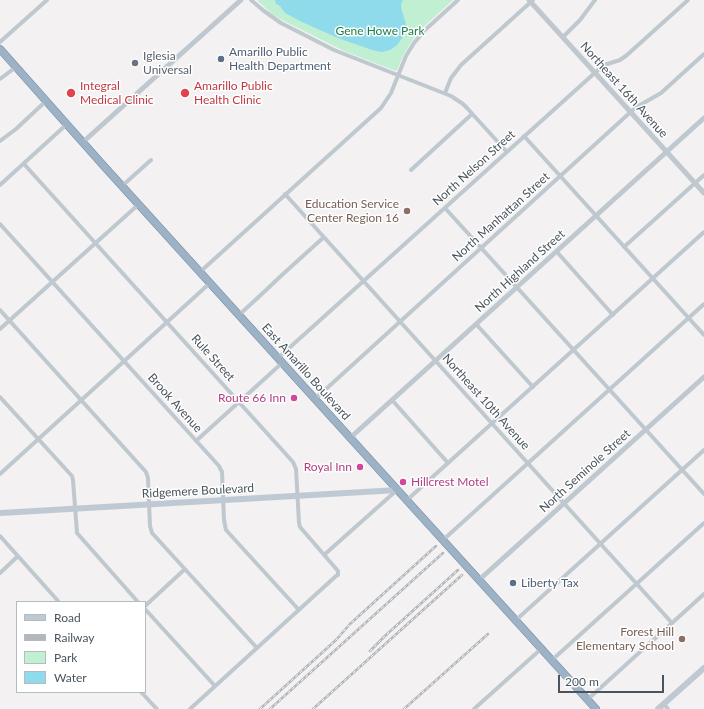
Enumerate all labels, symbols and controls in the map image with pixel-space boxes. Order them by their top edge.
park label: Gene Howe Park [335,24,425,38]
street label: Northeast 16th Avenue [577,39,671,141]
place label: Amarillo Public Health Department [229,45,331,73]
place label: Iglesia Universal [143,49,192,77]
marker: Amarillo Public Health Department [216,54,226,64]
marker: Iglesia Universal [130,58,140,68]
place label: Integral Medical Clinic [80,79,154,107]
place label: Amarillo Public Health Clinic [194,79,273,107]
marker: Integral Medical Clinic [65,87,77,99]
marker: Amarillo Public Health Clinic [179,87,191,99]
street label: North Nelson Street [430,127,518,209]
street label: North Manhattan Street [449,170,553,264]
place label: Education Service Center Region 16 [305,197,399,225]
marker: Education Service Center Region 16 [402,206,412,216]
street label: North Highland Street [472,227,568,315]
street label: East Amarillo Boulevard [259,321,353,423]
street label: Rule Street [188,332,238,384]
street label: Northeast 10th Avenue [439,351,533,453]
street label: Brook Avenue [145,371,205,435]
place label: Route 66 Inn [218,391,286,405]
marker: Route 66 Inn [289,393,299,403]
street label: North Seminole Street [537,426,633,516]
place label: Royal Inn [304,460,352,474]
marker: Royal Inn [355,462,365,472]
place label: Hillcrest Motel [411,475,488,489]
marker: Hillcrest Motel [398,477,408,487]
street label: Ridgemere Boulevard [142,481,254,501]
place label: Liberty Tax [521,576,579,590]
marker: Liberty Tax [508,578,518,588]
legend [16,601,146,693]
text: Road [54,610,81,625]
place label: Forest Hill Elementary School [576,625,674,653]
text: Railway [54,630,94,645]
marker: Forest Hill Elementary School [677,634,687,644]
text: Park [54,650,77,665]
scale bar [560,667,666,693]
text: Water [54,670,87,685]
text: 200 m [565,674,599,689]

